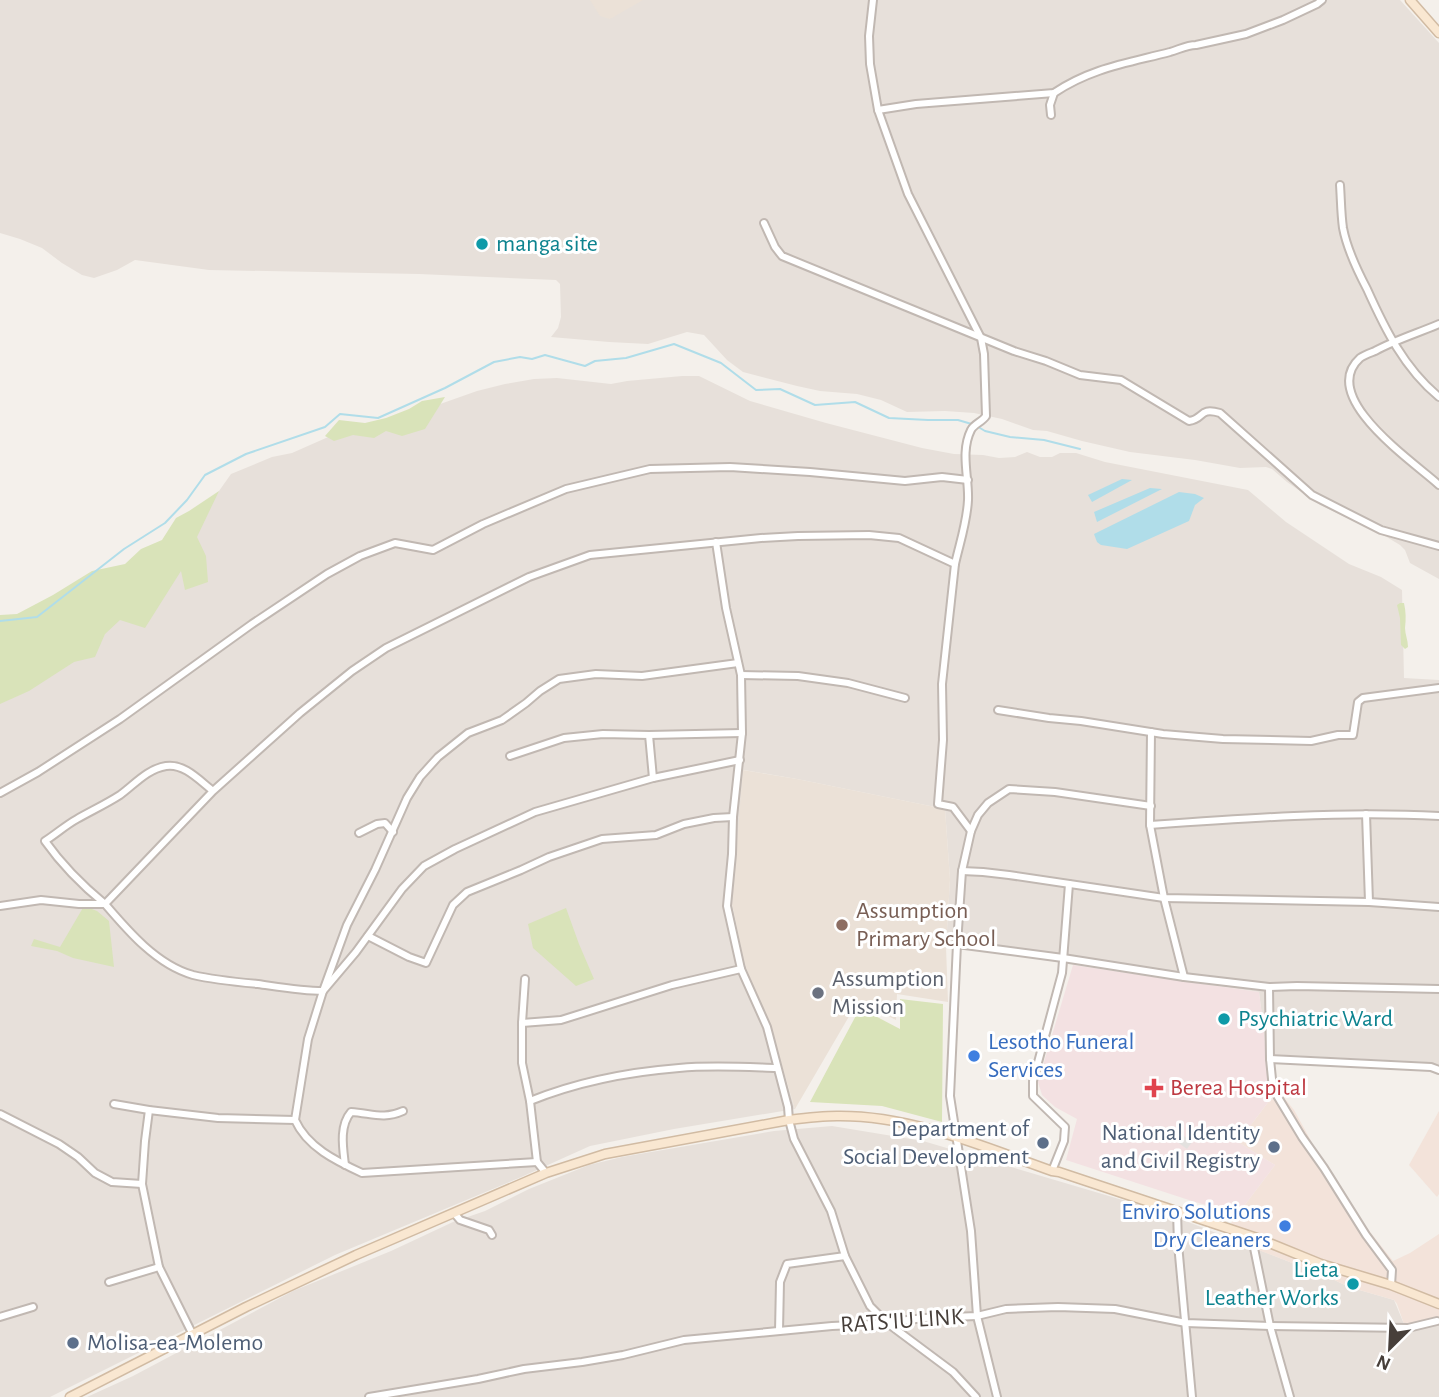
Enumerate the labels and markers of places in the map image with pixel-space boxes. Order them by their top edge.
place label: manga site [496,232,598,256]
marker: manga site [474,236,490,252]
place label: Assumption Primary School [856,899,996,951]
marker: Assumption Primary School [834,917,850,933]
place label: Assumption Mission [832,967,944,1019]
marker: Assumption Mission [810,985,826,1001]
place label: Psychiatric Ward [1238,1007,1393,1031]
marker: Psychiatric Ward [1216,1011,1232,1027]
place label: Lesotho Funeral Services [988,1030,1135,1082]
marker: Lesotho Funeral Services [966,1048,982,1064]
place label: Berea Hospital [1170,1076,1307,1100]
marker: Berea Hospital [1144,1078,1164,1098]
place label: Department of Social Development [843,1117,1031,1169]
place label: National Identity and Civil Registry [1101,1121,1260,1173]
marker: Department of Social Development [1035,1135,1051,1151]
marker: National Identity and Civil Registry [1266,1139,1282,1155]
place label: Enviro Solutions Dry Cleaners [1121,1200,1271,1252]
marker: Enviro Solutions Dry Cleaners [1277,1218,1293,1234]
place label: Lieta Leather Works [1205,1258,1339,1310]
marker: Lieta Leather Works [1345,1276,1361,1292]
place label: Molisa-ea-Molemo [87,1331,263,1355]
marker: Molisa-ea-Molemo [65,1335,81,1351]

